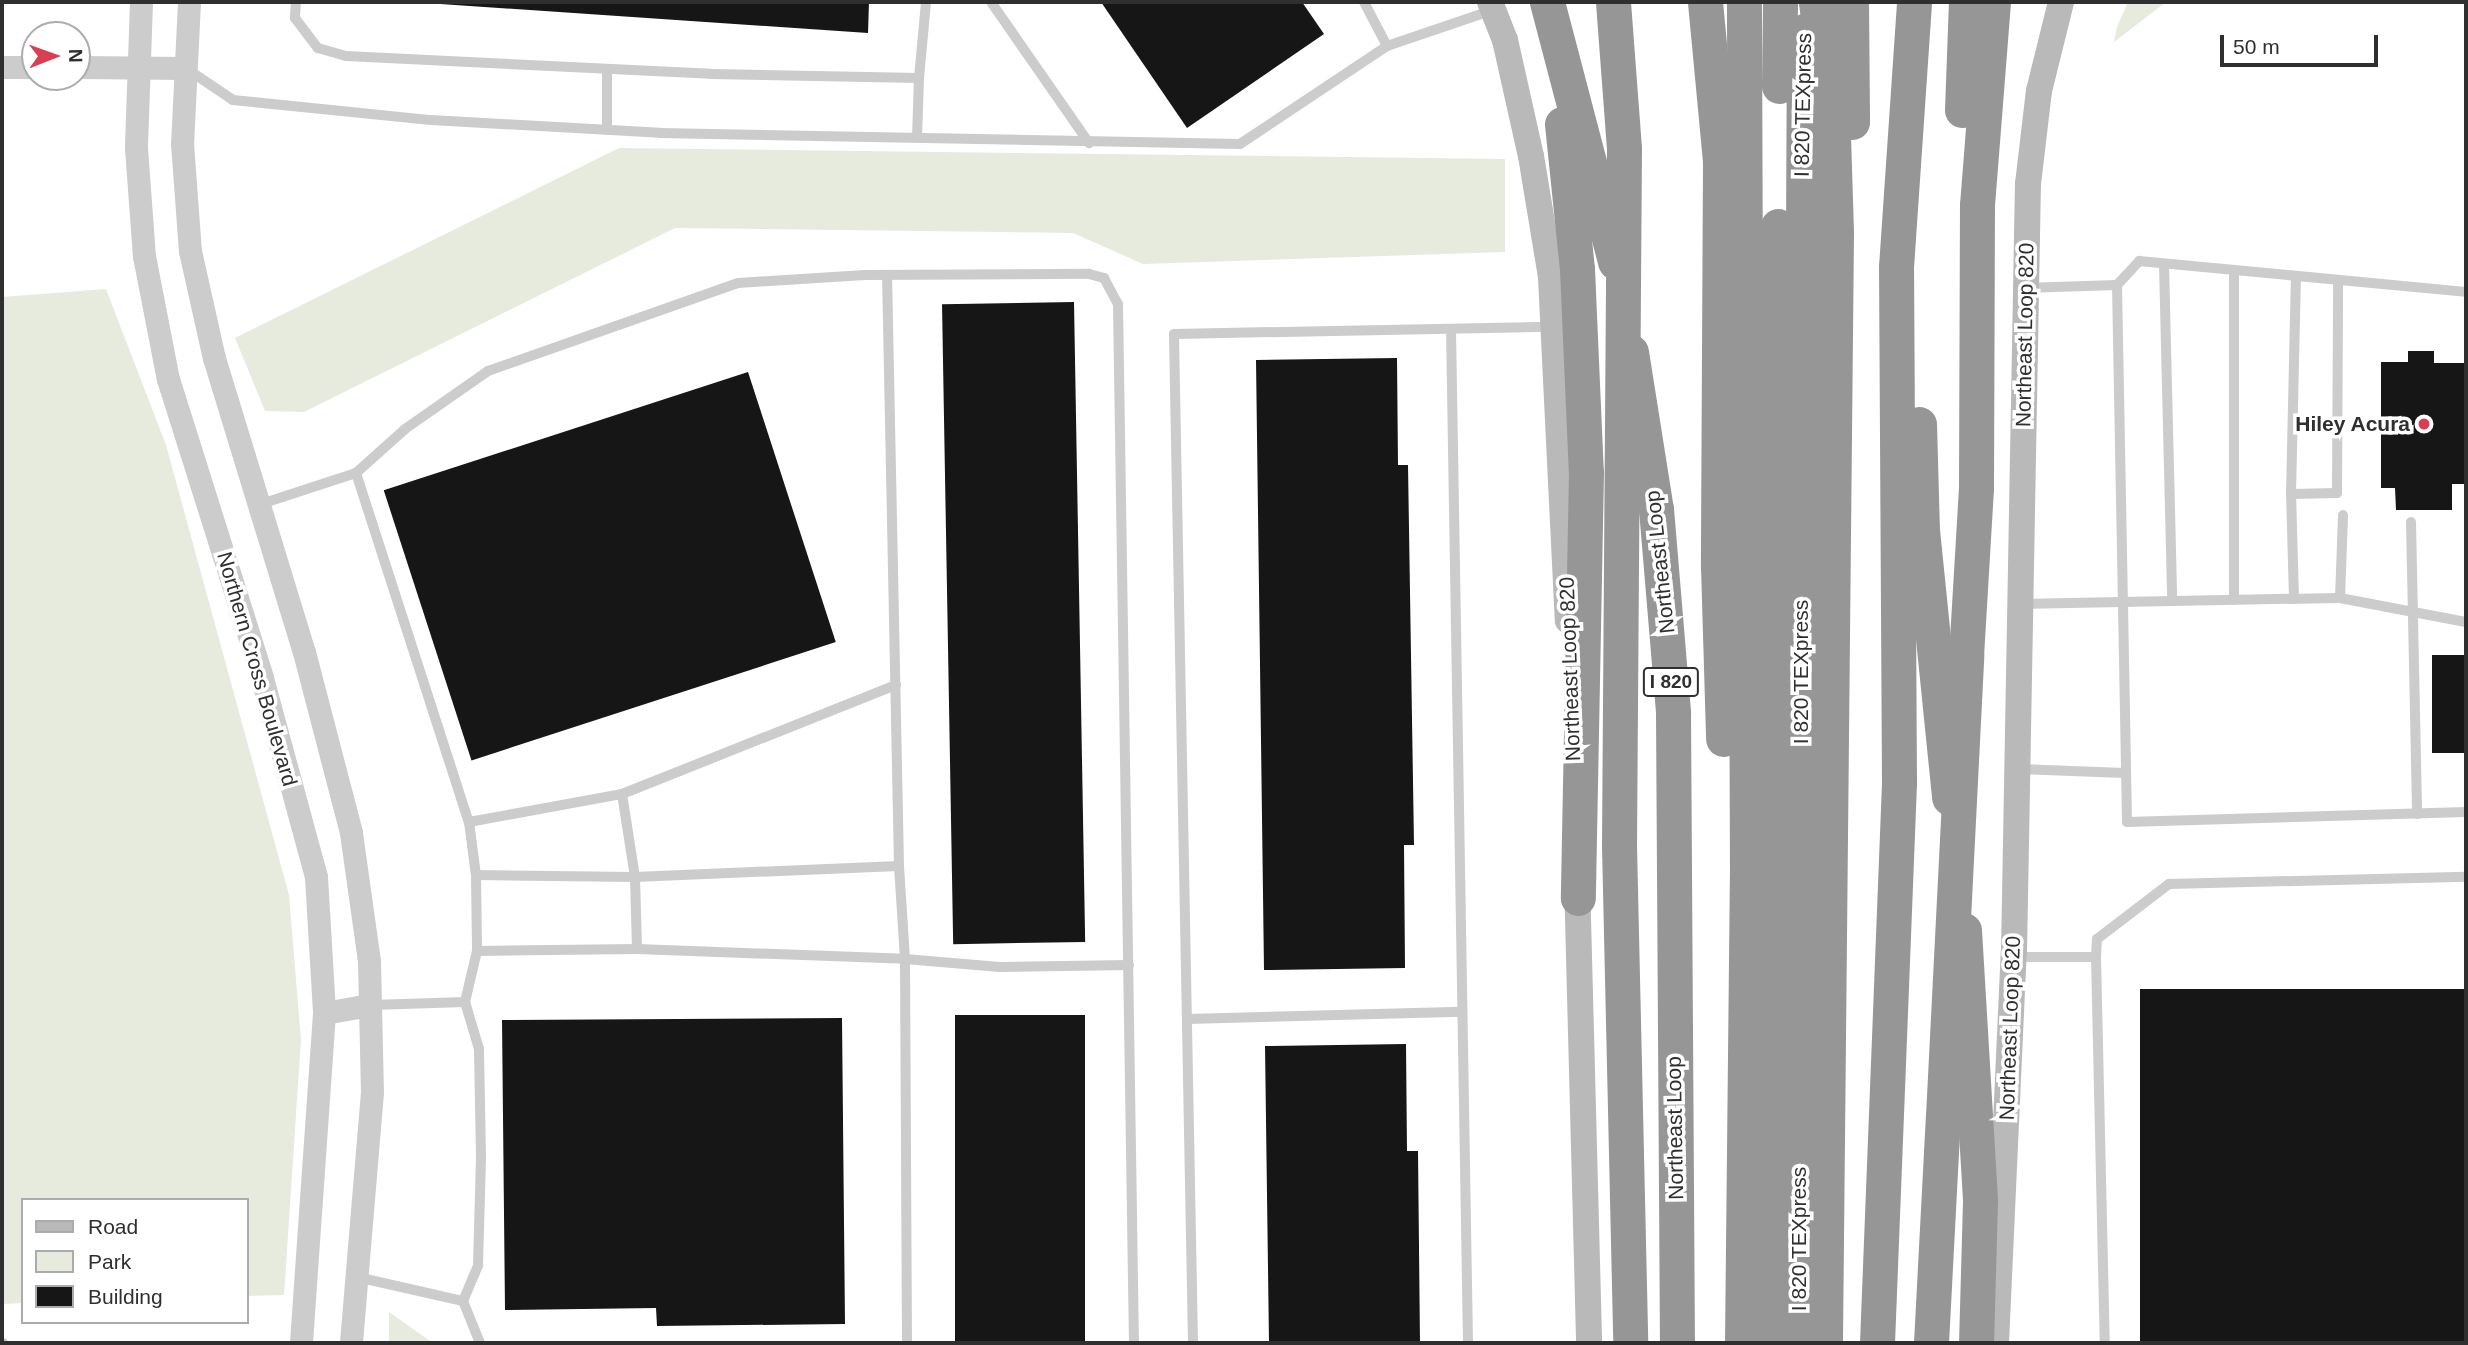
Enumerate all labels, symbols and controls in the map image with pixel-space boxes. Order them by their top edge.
north arrow [21,21,91,91]
scale bar [2223,21,2380,65]
street label: I 820 TEXpress [1789,32,1817,178]
text: 50 m [2233,35,2280,58]
text: N [65,49,86,63]
street label: Northeast Loop 820 [2011,243,2039,427]
place label: Hiley Acura [2294,411,2410,437]
marker: Hiley Acura [2416,416,2432,432]
street label: Northeast Loop [1640,489,1680,635]
street label: Northern Cross Boulevard [211,549,303,789]
street label: Northeast Loop 820 [1554,576,1586,762]
street label: I 820 TEXpress [1788,600,1814,744]
road number: I 820 [1641,666,1701,698]
street label: Northeast Loop 820 [1994,935,2026,1121]
street label: Northeast Loop [1661,1056,1689,1200]
street label: I 820 TEXpress [1786,1167,1812,1311]
legend [21,1198,248,1324]
text: Road [88,1215,138,1238]
text: Park [88,1250,131,1273]
text: Building [88,1285,163,1308]

